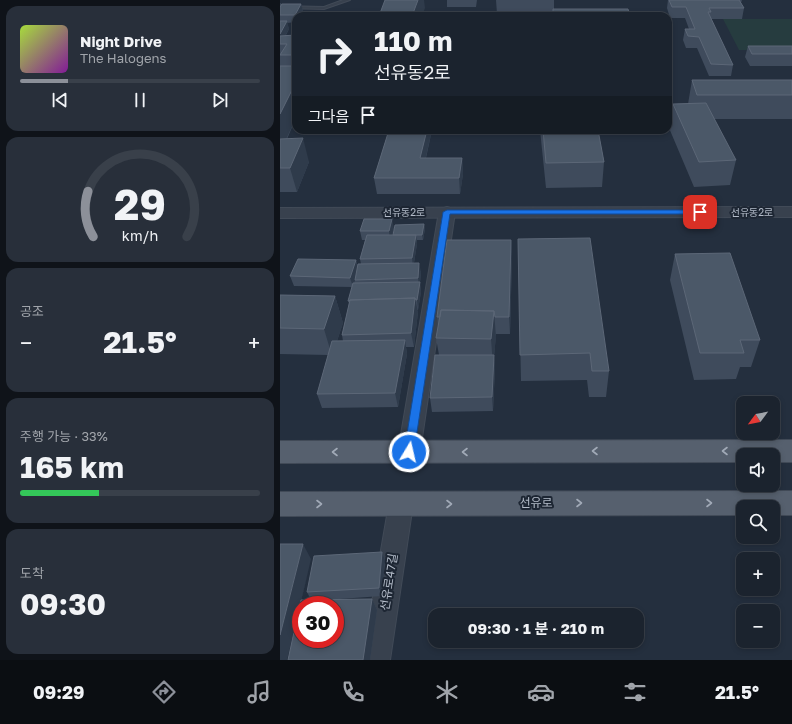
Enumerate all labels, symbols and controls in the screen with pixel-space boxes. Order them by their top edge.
text: 110 m [374,24,453,57]
icon: right [308,28,360,80]
text: Night Drive [80,32,162,50]
text: The Halogens [80,50,166,66]
text: 선유동2로 [374,61,451,83]
icon: previous [49,89,71,111]
icon: pause [129,89,151,111]
icon: next [209,89,231,111]
icon: arrive [357,104,379,126]
text: 그다음 [308,107,349,125]
text: 29 [114,179,166,229]
pin [683,195,717,229]
icon: arrive [689,201,711,223]
street label: 선유동2로 [383,206,425,218]
street label: 선유동2로 [731,206,773,218]
text: km/h [122,227,158,244]
text: 공조 [20,303,44,319]
text: 21.5° [103,324,177,360]
text: − [20,329,32,356]
text: + [248,329,260,356]
north arrow [736,396,780,440]
map controls [736,396,780,648]
text: 주행 가능 · 33% [20,428,108,444]
position arrow [388,431,430,473]
one-way arrow [592,447,598,455]
one-way arrow [722,447,728,455]
one-way arrow [332,448,338,456]
one-way arrow [462,448,468,456]
button: sound [736,448,780,492]
text: 165 km [20,449,124,485]
street label: 선유로 [519,495,553,510]
one-way arrow [576,499,582,507]
one-way arrow [706,499,712,507]
one-way arrow [316,500,322,508]
one-way arrow [446,500,452,508]
button: search [736,500,780,544]
street label: 선유로47길 [377,552,400,612]
button: + [736,552,780,596]
text: 도착 [20,565,44,581]
text: 09:30 [20,586,106,622]
speed limit sign: 30 [292,596,344,648]
button: − [736,604,780,648]
text: 09:30 · 1 분 · 210 m [468,619,604,637]
icon: directions [150,678,178,706]
icon: music [245,678,273,706]
icon: phone [339,678,367,706]
icon: climate [433,678,461,706]
icon: car [527,678,555,706]
icon: filters [621,678,649,706]
text: 09:29 [33,681,84,703]
text: 21.5° [715,681,759,703]

